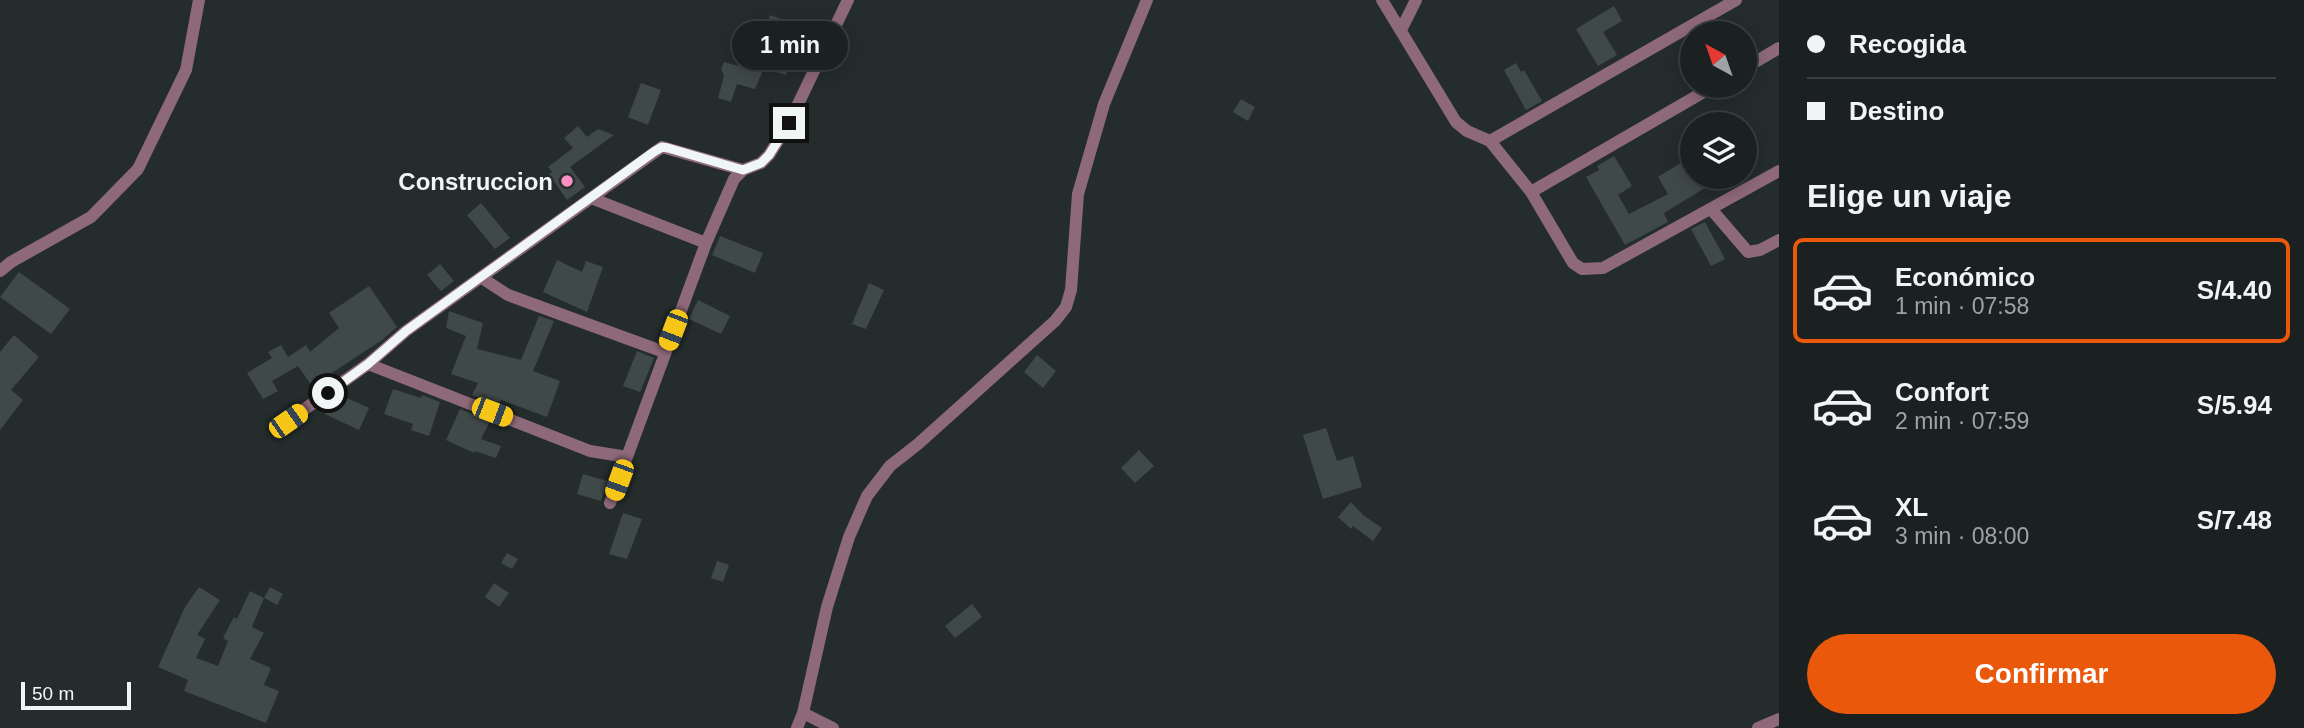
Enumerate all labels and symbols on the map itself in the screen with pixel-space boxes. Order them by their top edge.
north arrow [1680,21,1757,98]
callout: 1 min [731,22,847,71]
route end [773,107,805,139]
place label: Construccion [398,168,553,195]
marker: Construccion [559,173,575,189]
car [656,307,691,353]
route start [312,377,344,409]
car [469,395,516,429]
car [265,400,312,442]
car [602,457,637,503]
scale bar [21,679,131,711]

